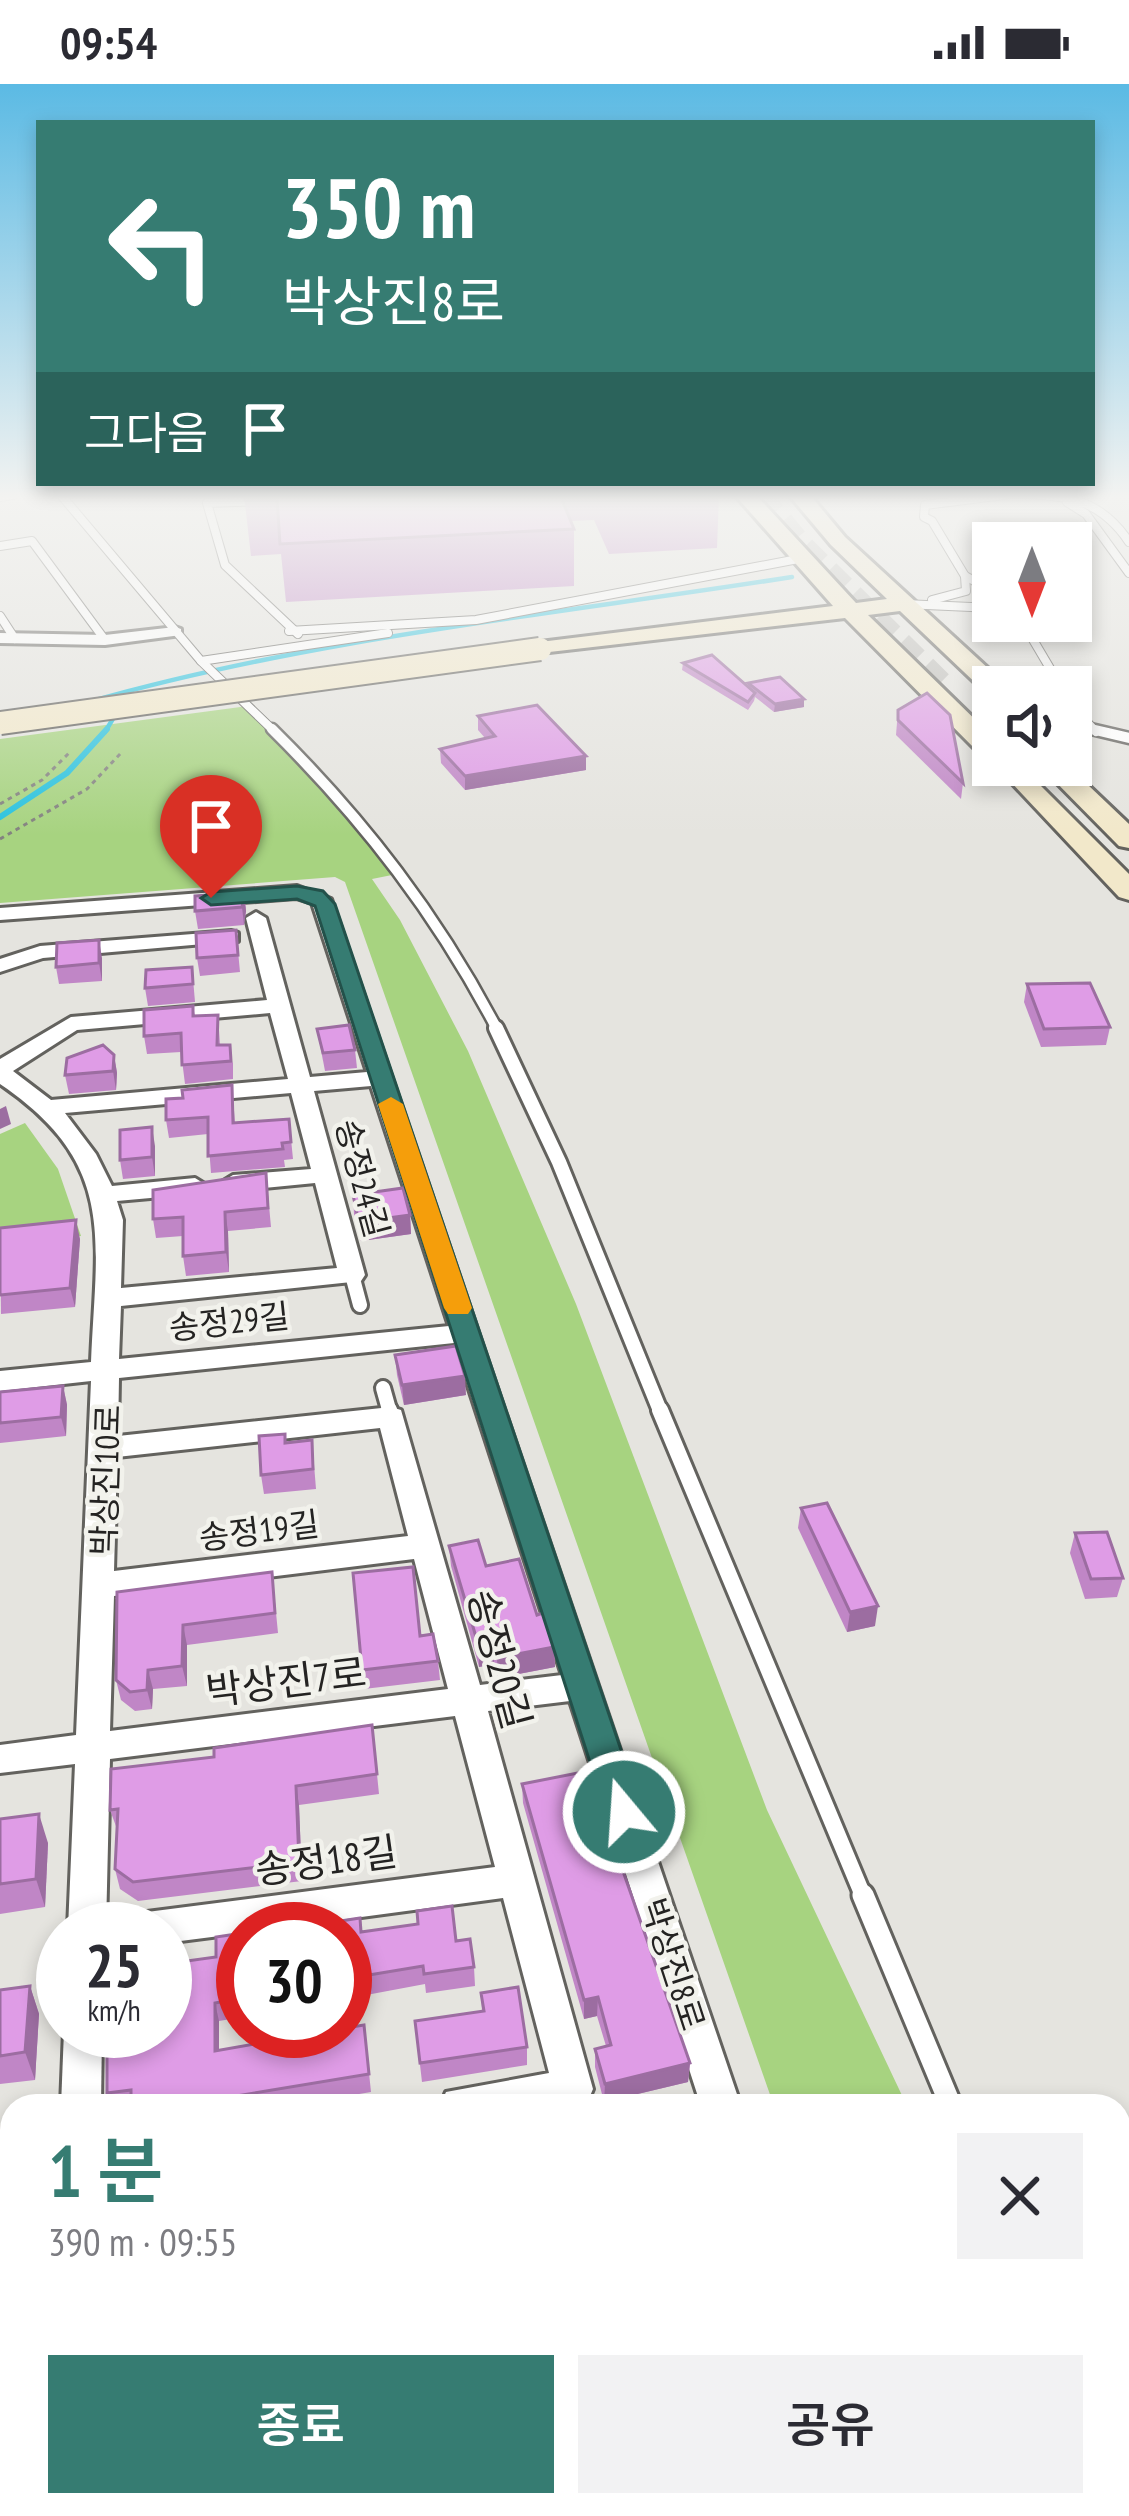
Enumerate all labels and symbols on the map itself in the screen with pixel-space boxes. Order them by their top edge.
north arrow [972,522,1092,642]
pin [160,775,262,898]
street label: 송정24길 [327,1114,399,1242]
street label: 송정29길 [167,1293,291,1349]
street label: 박상진10로 [81,1404,129,1556]
street label: 송정19길 [196,1501,322,1559]
street label: 송정20길 [457,1583,543,1735]
street label: 박상진7로 [203,1646,369,1716]
position arrow [561,1749,687,1875]
street label: 송정18길 [252,1825,400,1895]
street label: 박상진8로 [632,1893,716,2035]
speed limit sign: 30 [216,1902,372,2058]

